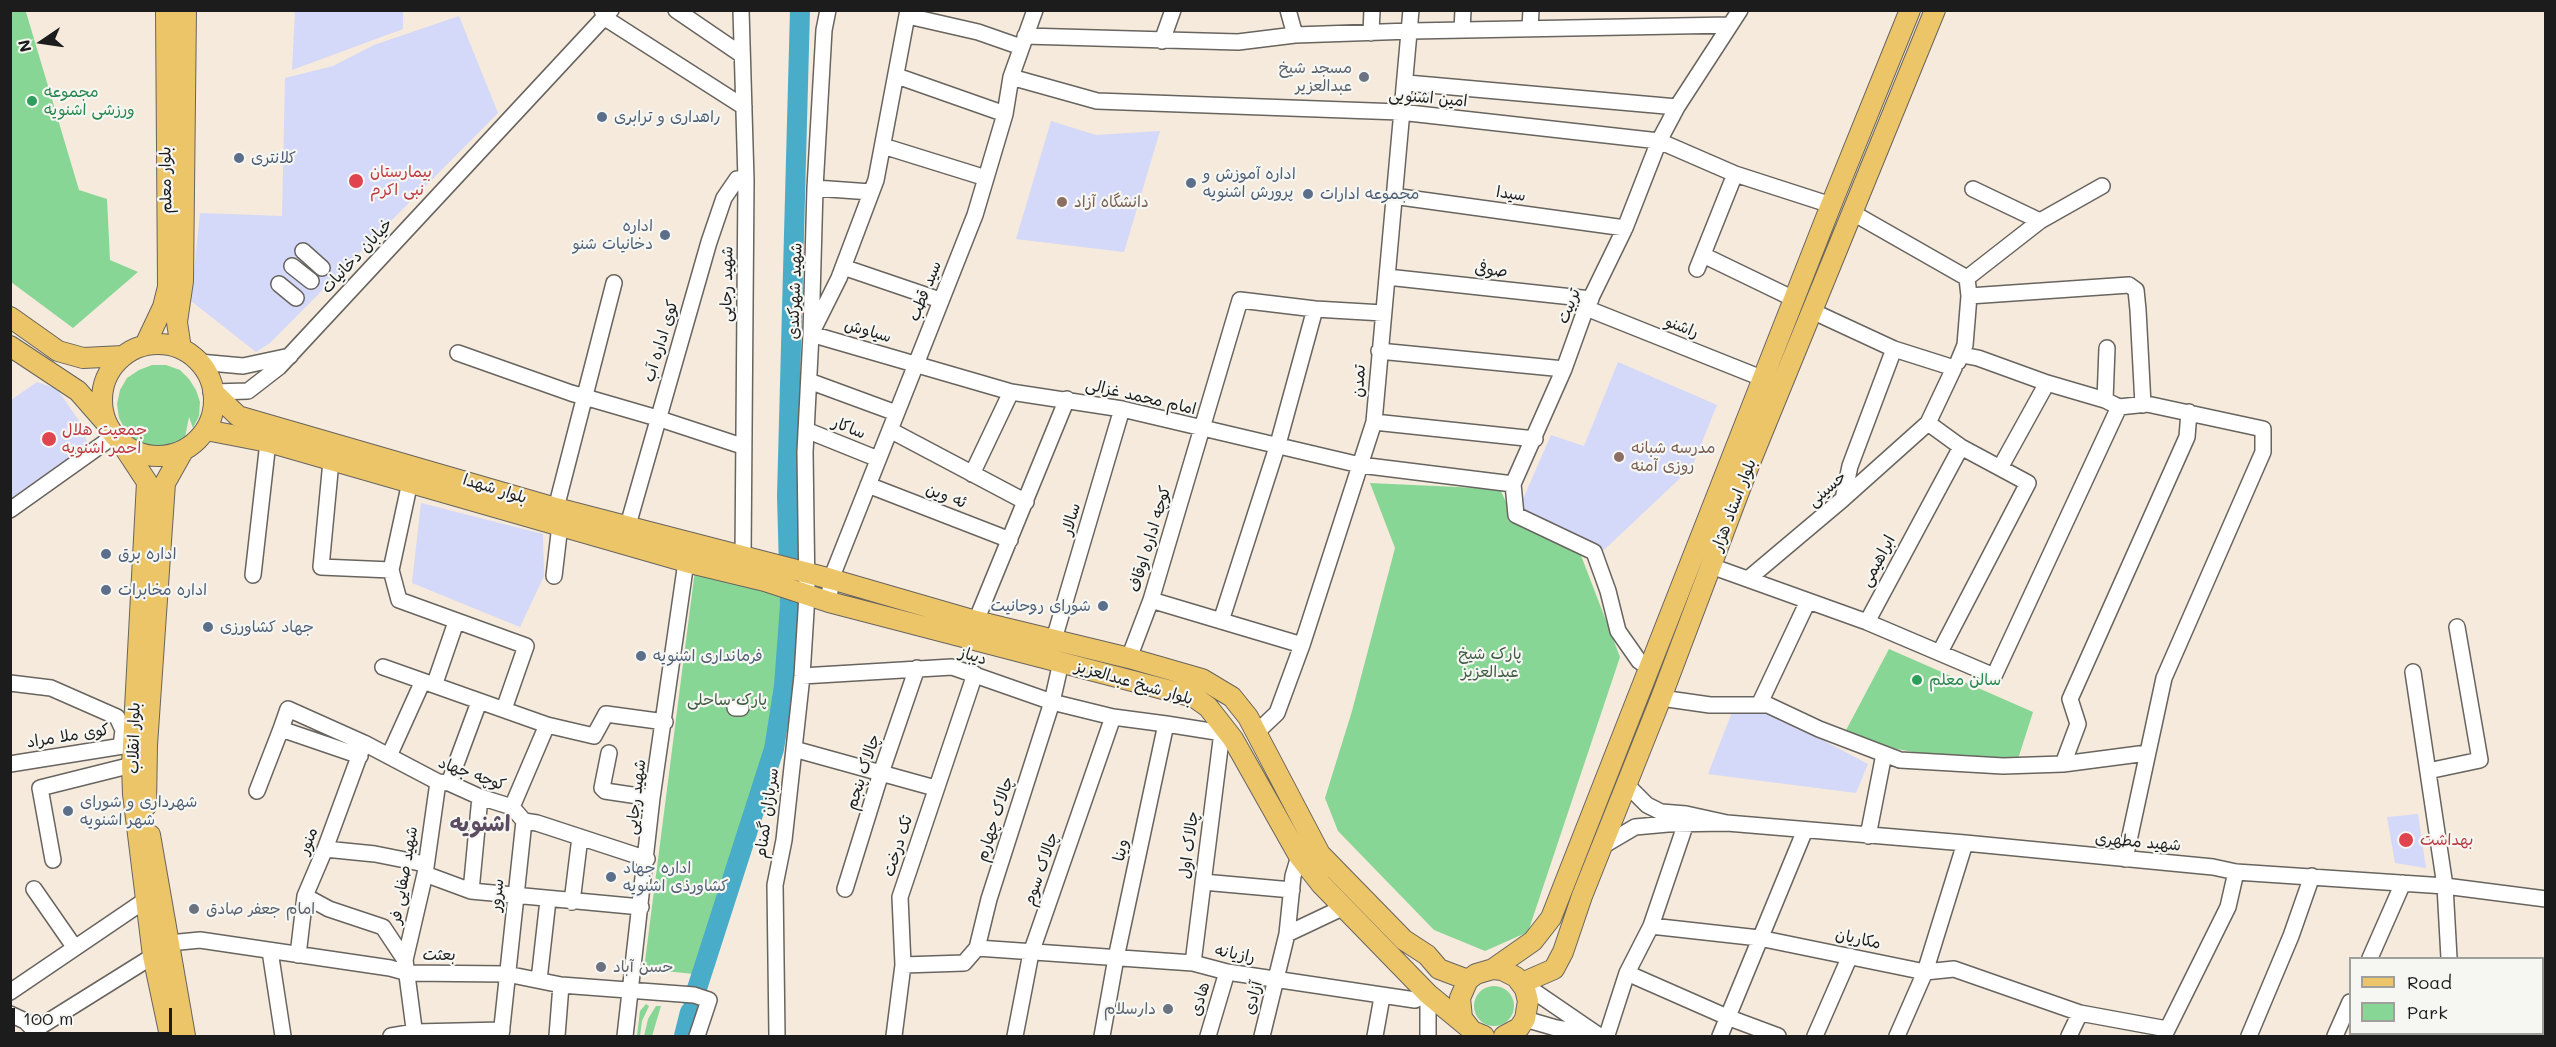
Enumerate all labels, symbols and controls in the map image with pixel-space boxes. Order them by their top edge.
north arrow [12,12,72,72]
text: N [12,38,36,54]
place label: مسجد شیخ عبدالعزیر [1279,58,1352,96]
marker: مسجد شیخ عبدالعزیر [1357,70,1371,84]
place label: مجموعه ورزشی اشنویه [44,82,135,120]
street label: امین اشنویی [1388,85,1468,111]
marker: مجموعه ورزشی اشنویه [25,94,39,108]
place label: راهداری و ترابری [614,107,721,127]
marker: راهداری و ترابری [595,110,609,124]
street label: بلوار معلم [156,146,176,214]
place label: کلانتری [251,148,296,168]
marker: کلانتری [232,151,246,165]
place label: بیمارستان نبی اکرم [370,162,432,200]
place label: اداره آموزش و پرورش اشنویه [1203,164,1296,202]
marker: بیمارستان نبی اکرم [347,172,365,190]
marker: اداره آموزش و پرورش اشنویه [1184,176,1198,190]
street label: سیدا [1495,182,1527,206]
place label: مجموعه ادارات [1320,184,1419,204]
marker: مجموعه ادارات [1301,187,1315,201]
place label: دانشگاه آزاد [1074,192,1149,212]
marker: دانشگاه آزاد [1055,195,1069,209]
street label: خیابان دخانیات [317,214,397,298]
place label: اداره دخانیات شنو [572,216,653,254]
marker: اداره دخانیات شنو [658,228,672,242]
street label: شهید شهرکندی [784,242,806,340]
street label: شهید رجایی [717,246,737,322]
street label: سید قطب [904,258,946,324]
street label: صوفی [1473,259,1509,281]
street label: تربیت [1553,286,1585,326]
street label: کوی اداره آب [639,298,683,384]
street label: راشنو [1662,312,1702,342]
street label: سیاوش [842,315,894,347]
street label: تمدن [1348,364,1370,398]
street label: امام محمد غزالی [1084,375,1198,419]
street label: ساکار [830,413,868,443]
place label: جمعیت هلال احمر اشنویه [62,420,147,458]
marker: جمعیت هلال احمر اشنویه [40,430,58,448]
place label: مدرسه شبانه روزی آمنه [1631,438,1715,476]
marker: مدرسه شبانه روزی آمنه [1612,450,1626,464]
street label: بلوار استاد هژار [1708,456,1760,554]
street label: حسینی [1804,467,1850,511]
street label: بلوار شهدا [461,470,529,508]
street label: ئه وین [923,480,969,512]
street label: کوچه اداره اوقاف [1125,484,1175,594]
street label: سالار [1057,501,1085,537]
street label: ابراهیمی [1857,532,1899,590]
place label: اداره برق [118,544,176,564]
marker: اداره برق [99,547,113,561]
place label: اداره مخابرات [118,580,207,600]
marker: اداره مخابرات [99,583,113,597]
place label: شورای روحانیت [990,596,1091,616]
marker: شورای روحانیت [1096,599,1110,613]
place label: جهاد کشاورزی [220,617,314,637]
marker: جهاد کشاورزی [201,620,215,634]
street label: دیباز [957,643,989,669]
park label: پارک شیخ عبدالعزیز [1458,644,1522,682]
place label: فرمانداری اشنویه [653,646,763,666]
marker: فرمانداری اشنویه [634,649,648,663]
street label: بلوار شیخ عبدالعزیز [1073,657,1195,709]
place label: سالن معلم [1929,670,2001,690]
marker: سالن معلم [1910,673,1924,687]
park label: پارک ساحلی [687,690,767,710]
street label: بلوار انقلاب [124,702,144,774]
street label: کوی ملا مراد [25,720,111,752]
street label: چالاک پنجم [842,732,884,812]
street label: کوچه جهاد [436,753,508,795]
street label: شهید رجایی [622,758,650,836]
street label: سربازان گمنام [751,767,783,859]
street label: چالاک چهارم [972,774,1018,864]
place label: شهرداری و شورای شهر اشنویه [80,792,197,830]
marker: شهرداری و شورای شهر اشنویه [61,804,75,818]
street label: چالاک اول [1175,810,1203,880]
district label: اشنویه [450,811,510,837]
street label: تک درخت [879,813,917,879]
street label: منور [294,825,322,857]
street label: شهید صفایی فر [386,825,422,925]
street label: شهید مطهری [2094,829,2182,855]
street label: چالاک سوم [1019,830,1063,908]
place label: بهداشت [2420,830,2473,850]
marker: بهداشت [2397,831,2415,849]
street label: وینا [1109,837,1133,863]
place label: اداره جهاد کشاورذی اشنویه [623,858,728,896]
marker: اداره جهاد کشاورذی اشنویه [604,870,618,884]
street label: سرور [486,878,508,912]
place label: امام جعفر صادق [206,899,315,919]
marker: امام جعفر صادق [187,902,201,916]
street label: مکاریان [1833,925,1883,953]
street label: رازیانه [1213,941,1257,967]
street label: بعثت [422,945,456,965]
place label: حسن آباد [613,957,674,977]
legend [2349,957,2544,1035]
marker: حسن آباد [594,960,608,974]
text: Road [2407,970,2452,994]
street label: آزادی [1240,979,1266,1017]
street label: هادی [1186,980,1214,1018]
scale bar [15,996,176,1034]
place label: دارسلام [1104,999,1156,1019]
text: Park [2407,1000,2448,1024]
marker: دارسلام [1161,1002,1175,1016]
text: 100 m [23,1006,73,1030]

